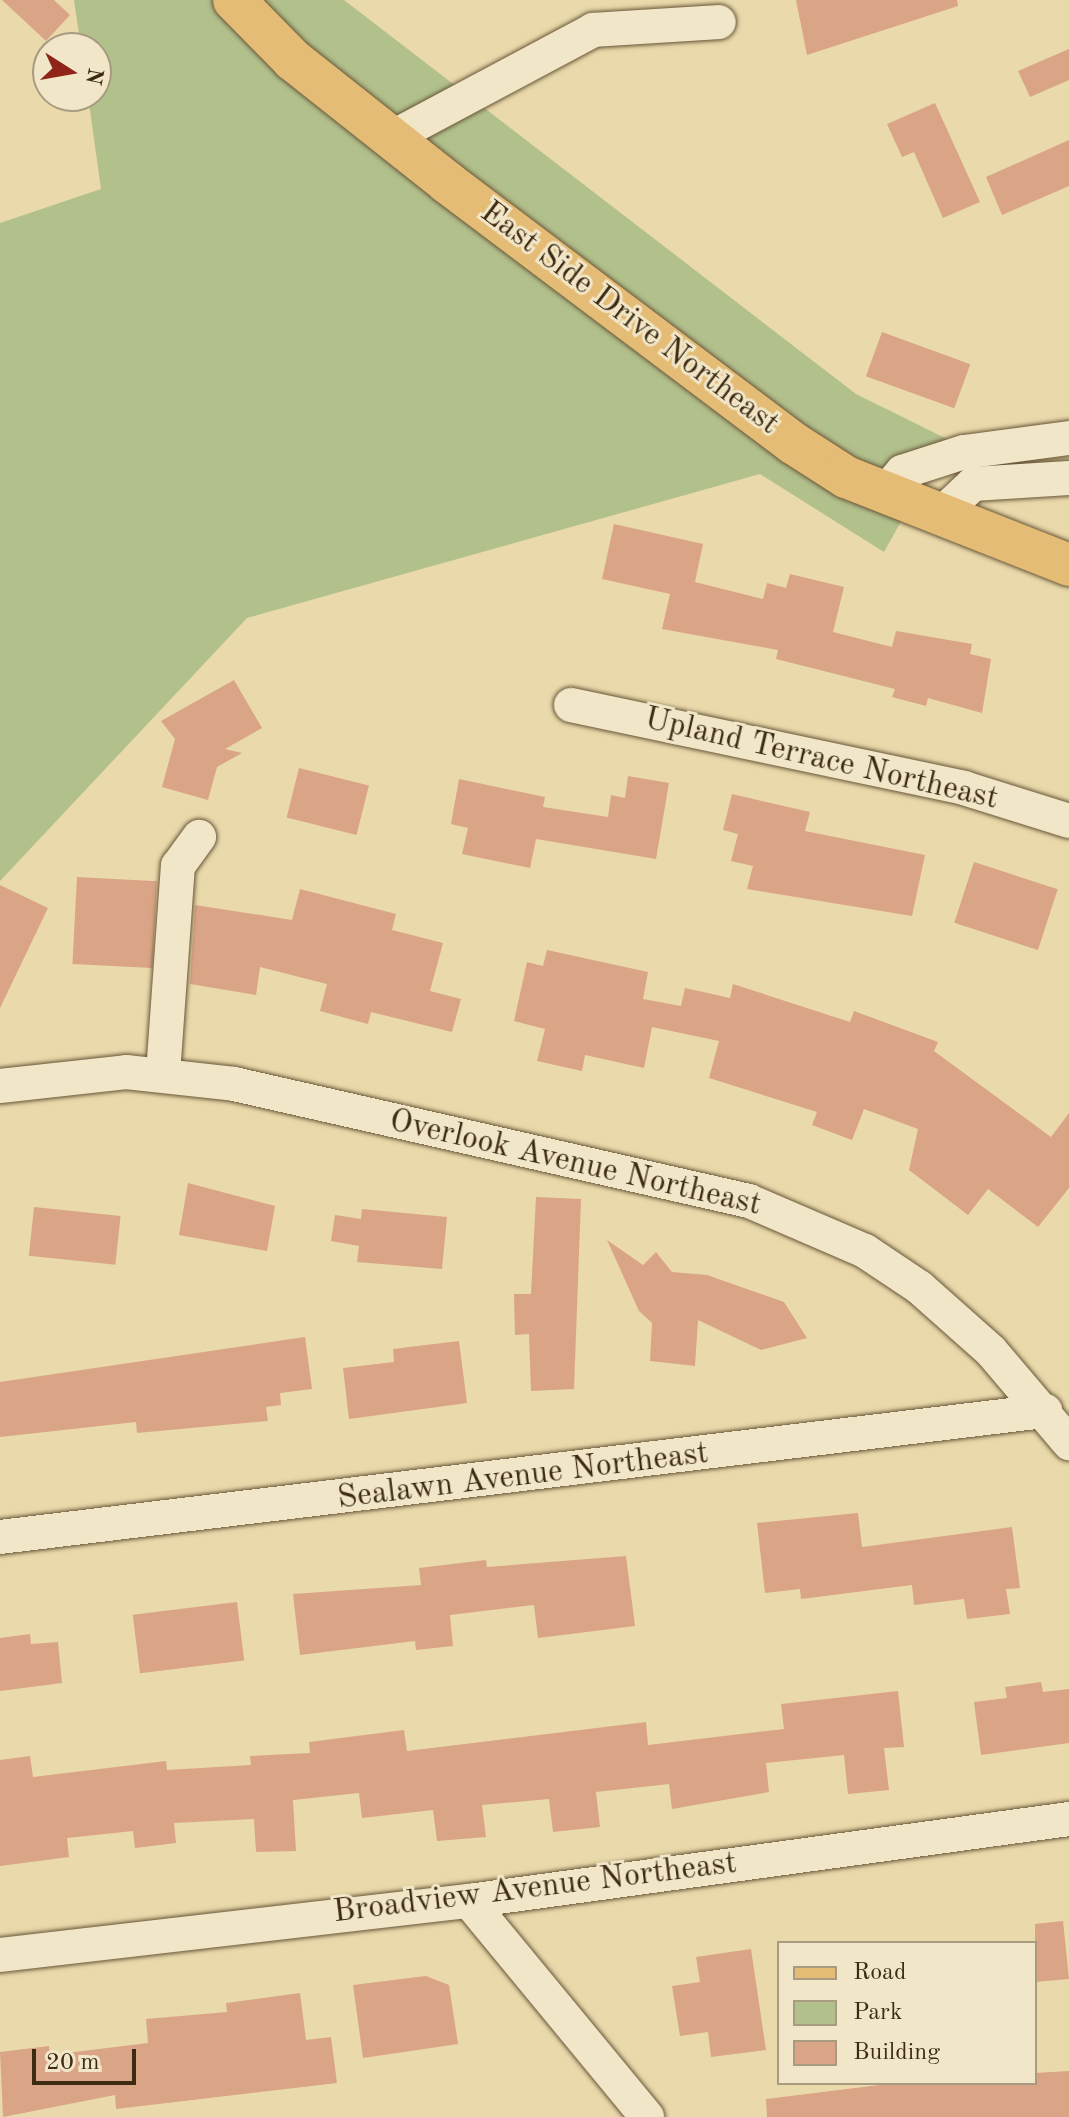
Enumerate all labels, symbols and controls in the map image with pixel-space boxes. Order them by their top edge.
north arrow [32,32,112,112]
text: N [81,66,106,87]
street label: East Side Drive Northeast [472,194,786,444]
street label: Upland Terrace Northeast [640,701,1002,819]
street label: Overlook Avenue Northeast [386,1103,764,1225]
street label: Sealawn Avenue Northeast [335,1435,711,1519]
street label: Broadview Avenue Northeast [331,1845,739,1933]
legend [777,1941,1037,2085]
text: Road [853,1961,906,1985]
text: Park [853,2001,902,2025]
scale bar [36,2033,140,2083]
text: Building [853,2041,940,2065]
text: 20 m [46,2051,100,2075]

